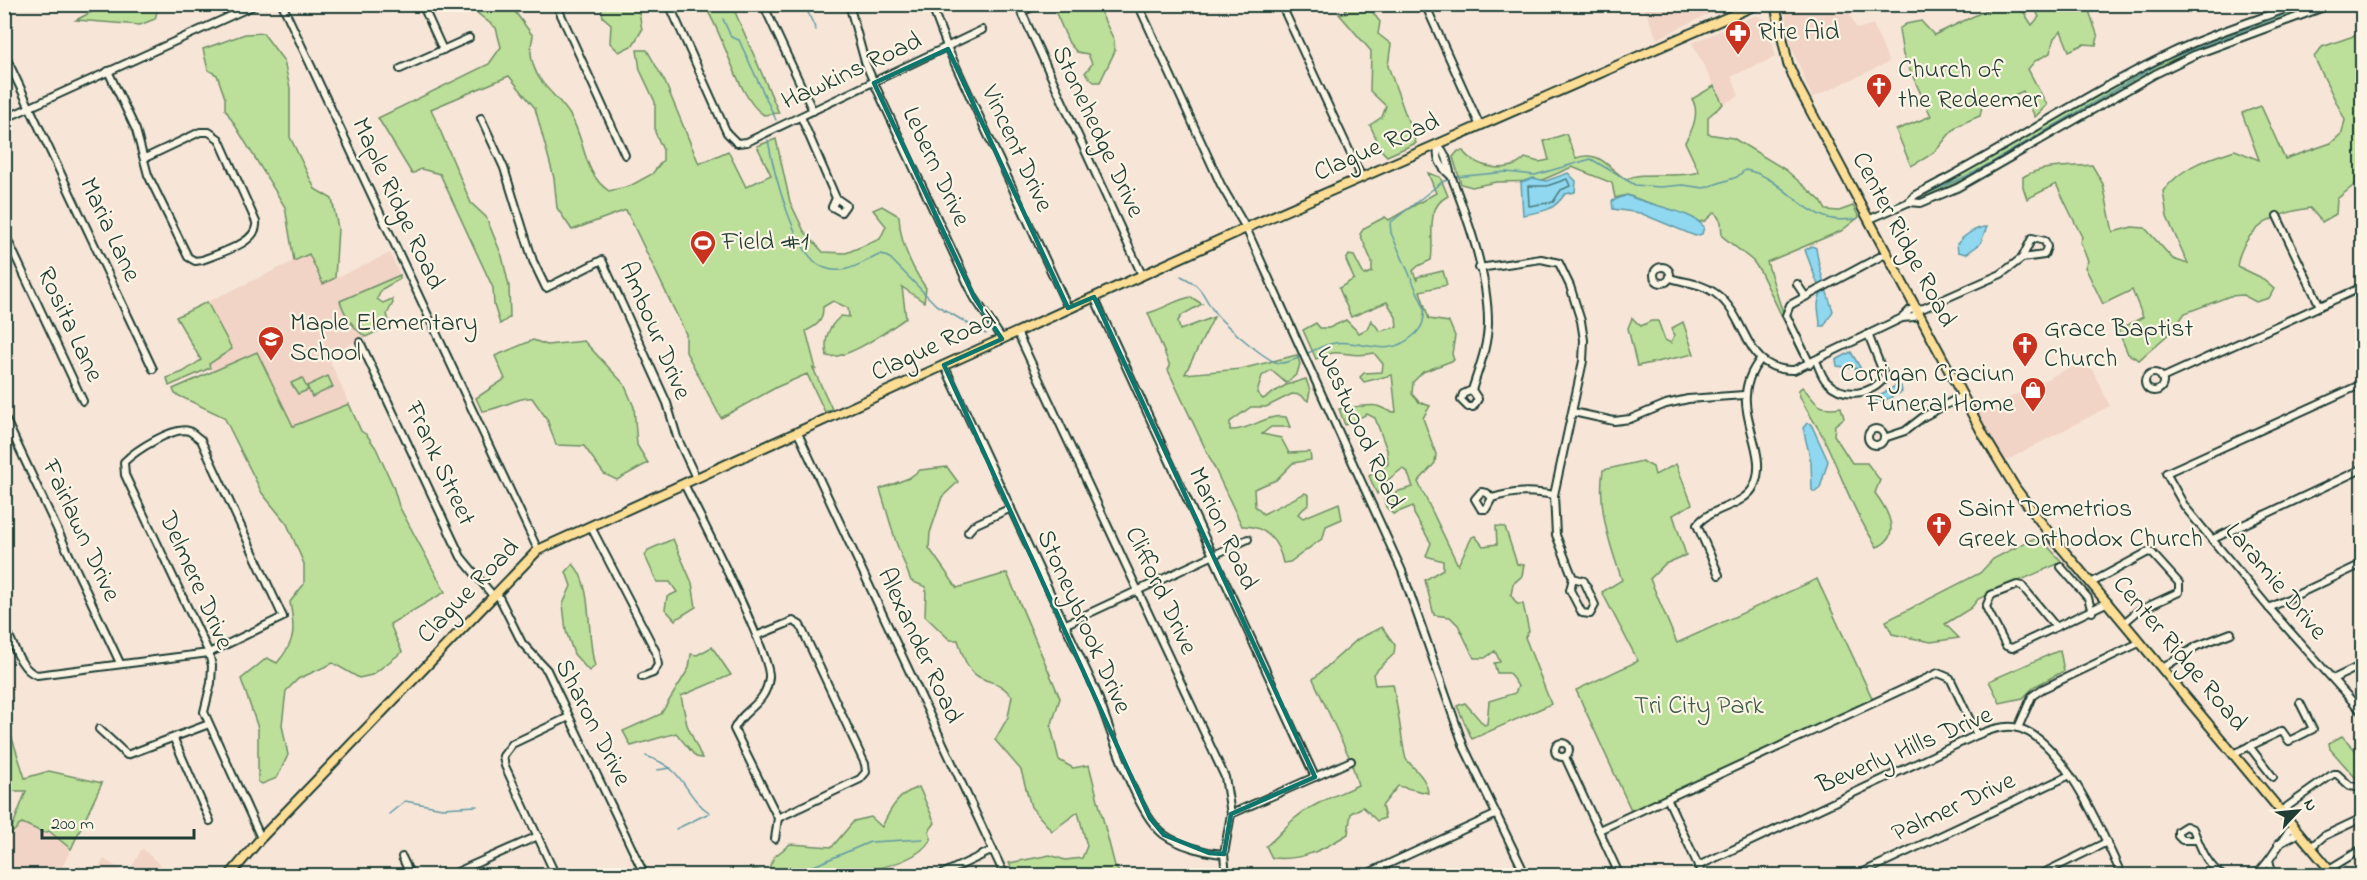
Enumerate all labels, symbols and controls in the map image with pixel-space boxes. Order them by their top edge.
place label: Rite Aid [1758,14,1840,52]
pharmacy icon: Rite Aid [1723,18,1753,56]
street label: Hawkins Road [776,23,929,121]
street label: Stonehedge Drive [1040,40,1154,225]
place label: Church of the Redeemer [1898,52,2042,120]
church icon: Church of the Redeemer [1864,71,1894,109]
street label: Vincent Drive [970,78,1062,219]
street label: Lebern Drive [891,101,979,233]
street label: Clague Road [1308,103,1446,193]
street label: Maple Ridge Road [341,112,454,297]
street label: Center Ridge Road [1841,146,1965,335]
street label: Maria Lane [68,172,150,289]
place label: Field #1 [721,224,809,262]
sports icon: Field #1 [688,228,718,266]
street label: Ambour Drive [608,256,700,406]
street label: Rosita Lane [26,261,112,389]
street label: Clague Road [865,301,1003,393]
place label: Maple Elementary School [290,305,477,373]
place label: Grace Baptist Church [2044,311,2193,379]
school or university icon: Maple Elementary School [256,324,286,362]
church icon: Grace Baptist Church [2010,330,2040,368]
street label: Westwood Road [1305,341,1413,516]
place label: Corrigan Craciun Funeral Home [1840,356,2014,424]
shop icon: Corrigan Craciun Funeral Home [2018,375,2048,413]
street label: Frank Street [393,395,484,533]
street label: Fairlawn Drive [30,453,130,609]
street label: Marion Road [1177,461,1267,597]
place label: Saint Demetrios Greek Orthodox Church [1958,491,2203,559]
street label: Delmere Drive [147,505,242,656]
church icon: Saint Demetrios Greek Orthodox Church [1924,510,1954,548]
street label: Laramie Drive [2214,515,2336,649]
street label: Clifford Drive [1114,521,1206,662]
street label: Stoneybrook Drive [1025,524,1141,721]
street label: Clague Road [409,530,529,653]
street label: Alexander Road [866,562,972,730]
street label: Center Ridge Road [2102,568,2256,741]
street label: Sharon Drive [544,653,640,794]
park label: Tri City Park [1634,688,1764,726]
street label: Beverly Hills Drive [1810,697,1999,806]
street label: Palmer Drive [1886,763,2022,853]
north arrow [2268,781,2328,841]
text: N [2297,795,2323,816]
scale bar [42,802,194,840]
text: 200 m [51,812,94,838]

